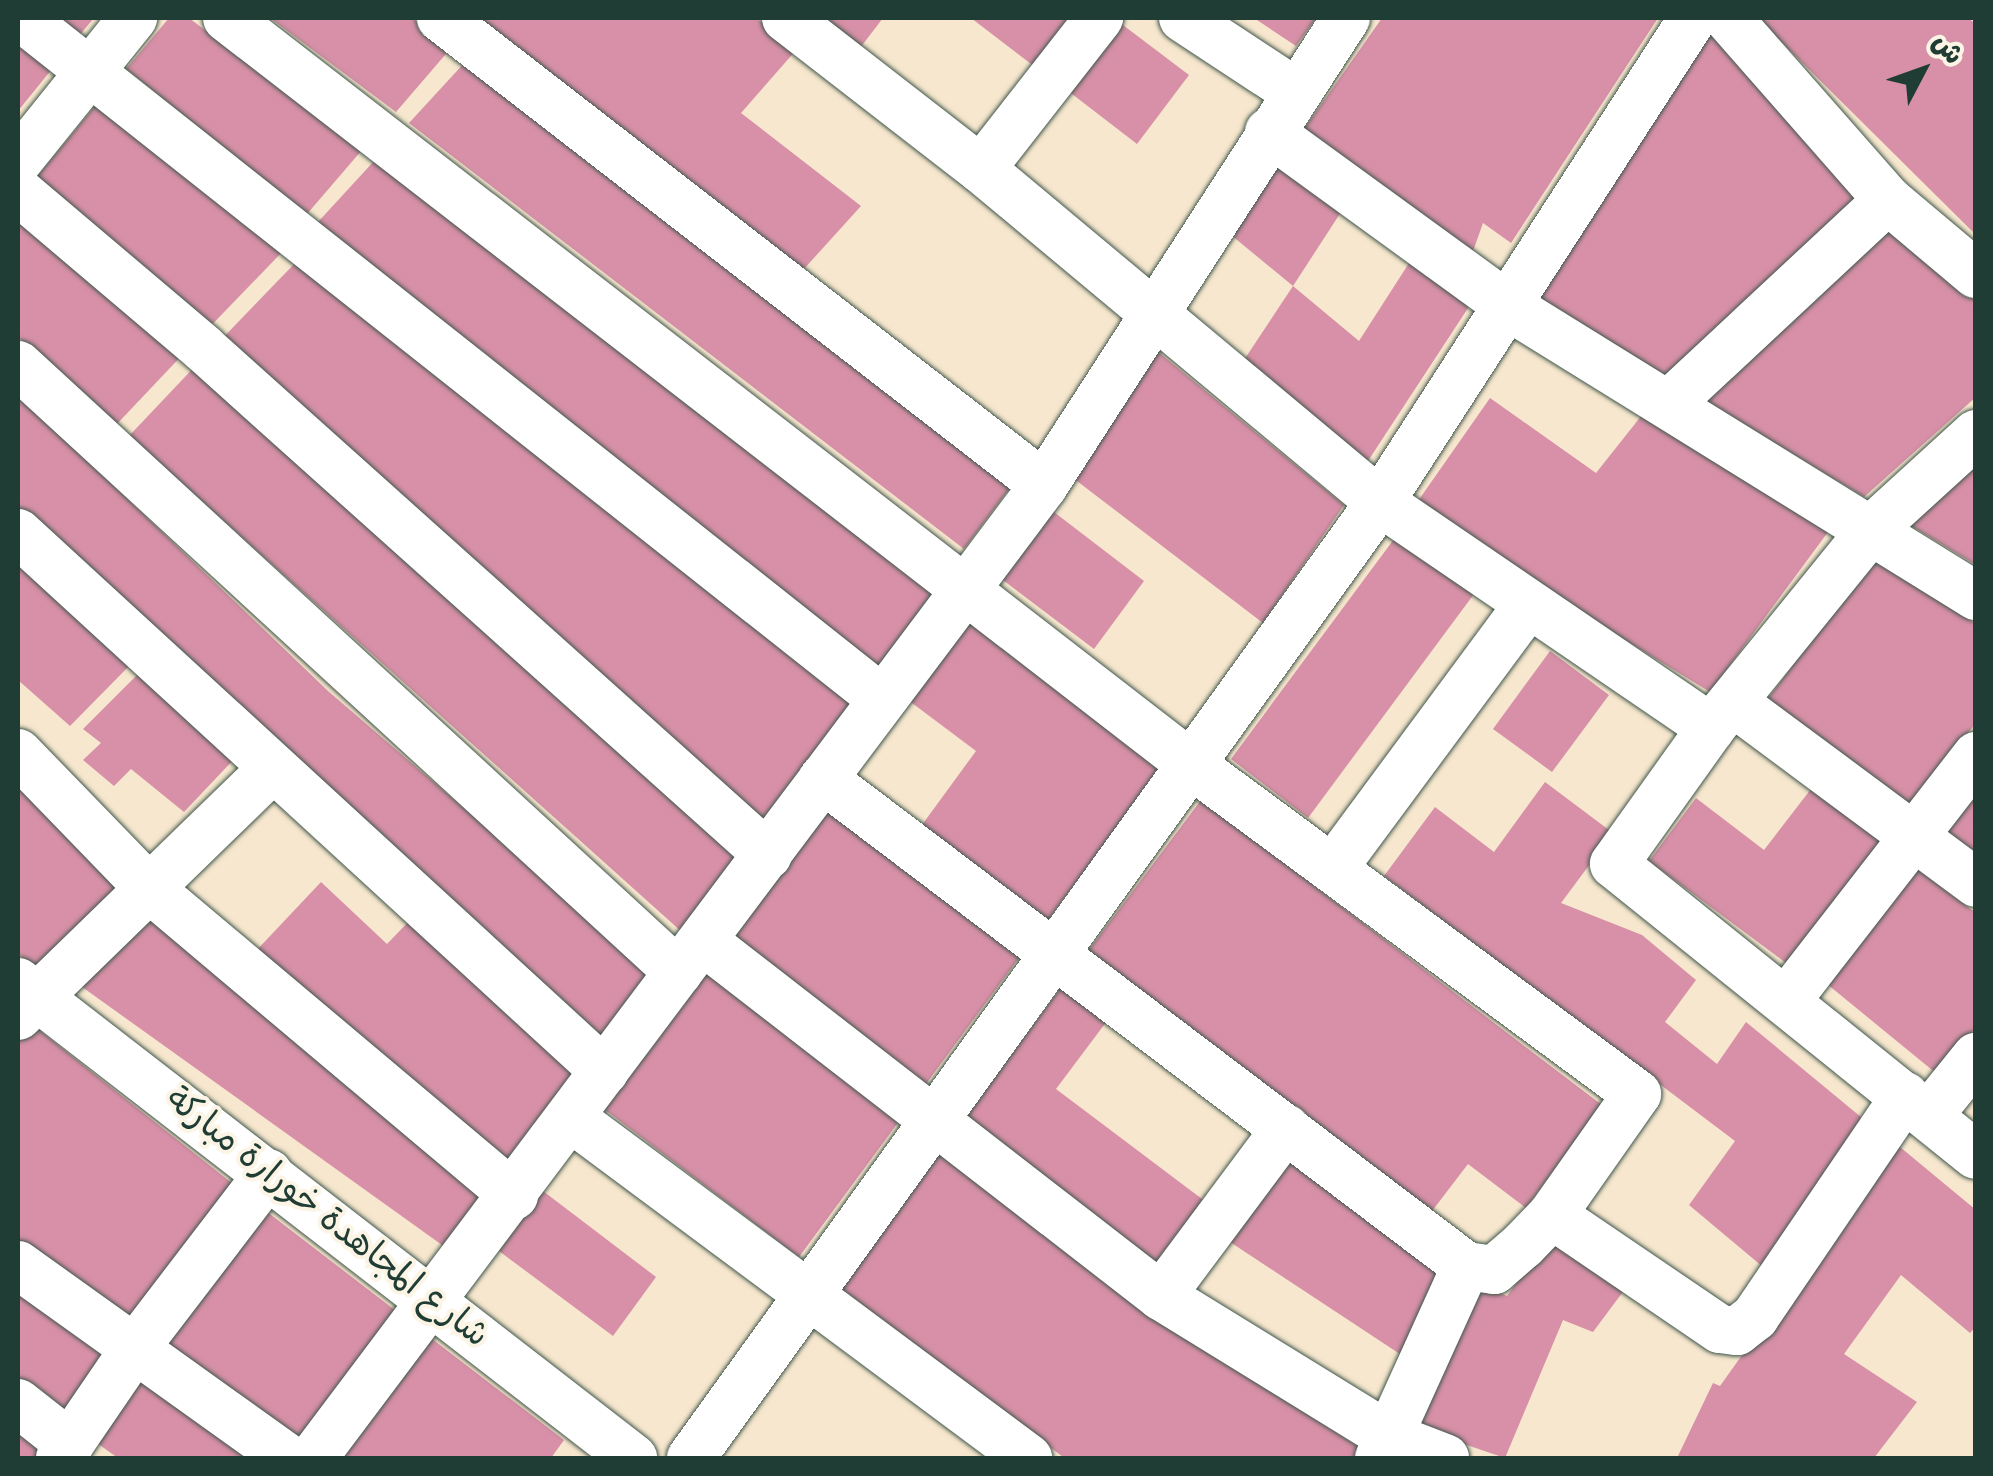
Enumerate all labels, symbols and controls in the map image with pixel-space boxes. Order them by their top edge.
north arrow [1873,20,1973,120]
text: ش [1920,25,1972,75]
street label: شارع المجاهدة خورارة مباركة [156,1080,496,1358]

